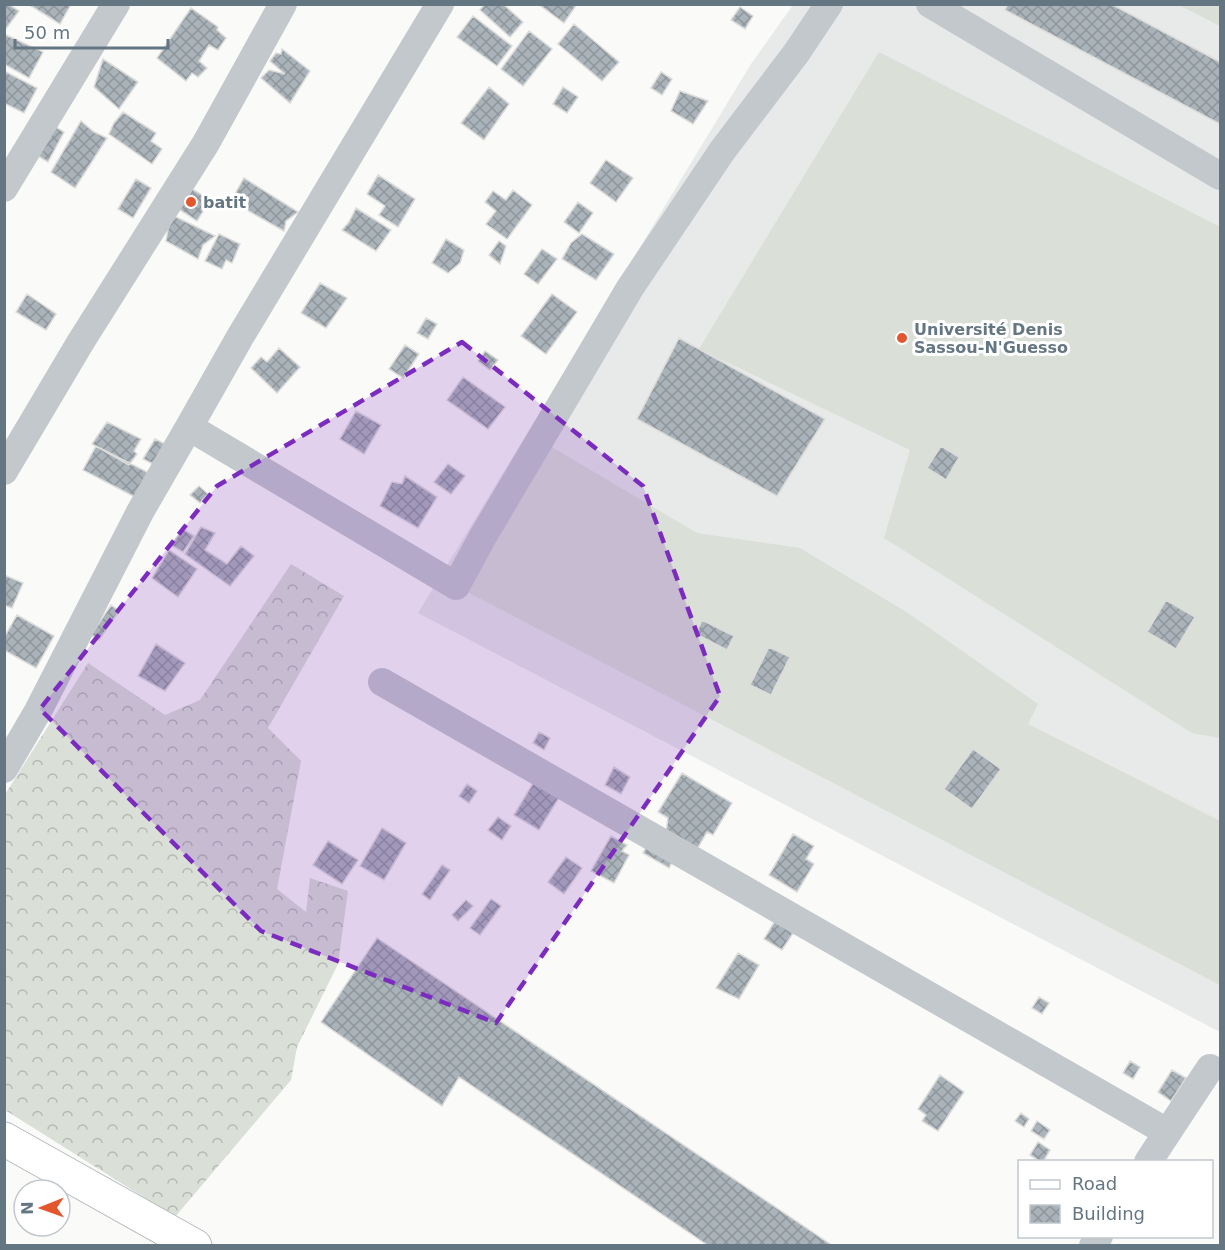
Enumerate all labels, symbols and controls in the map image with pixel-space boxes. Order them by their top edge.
scale bar [15,12,168,50]
text: 50 m [24,22,70,43]
place label: batit [203,193,246,212]
marker: batit [184,195,198,209]
place label: Université Denis Sassou-N'Guesso [914,320,1068,357]
marker: Université Denis Sassou-N'Guesso [895,331,909,345]
legend [1018,1160,1213,1238]
text: Road [1072,1173,1117,1194]
north arrow [12,1178,72,1238]
text: N [18,1201,37,1215]
text: Building [1072,1203,1145,1224]

